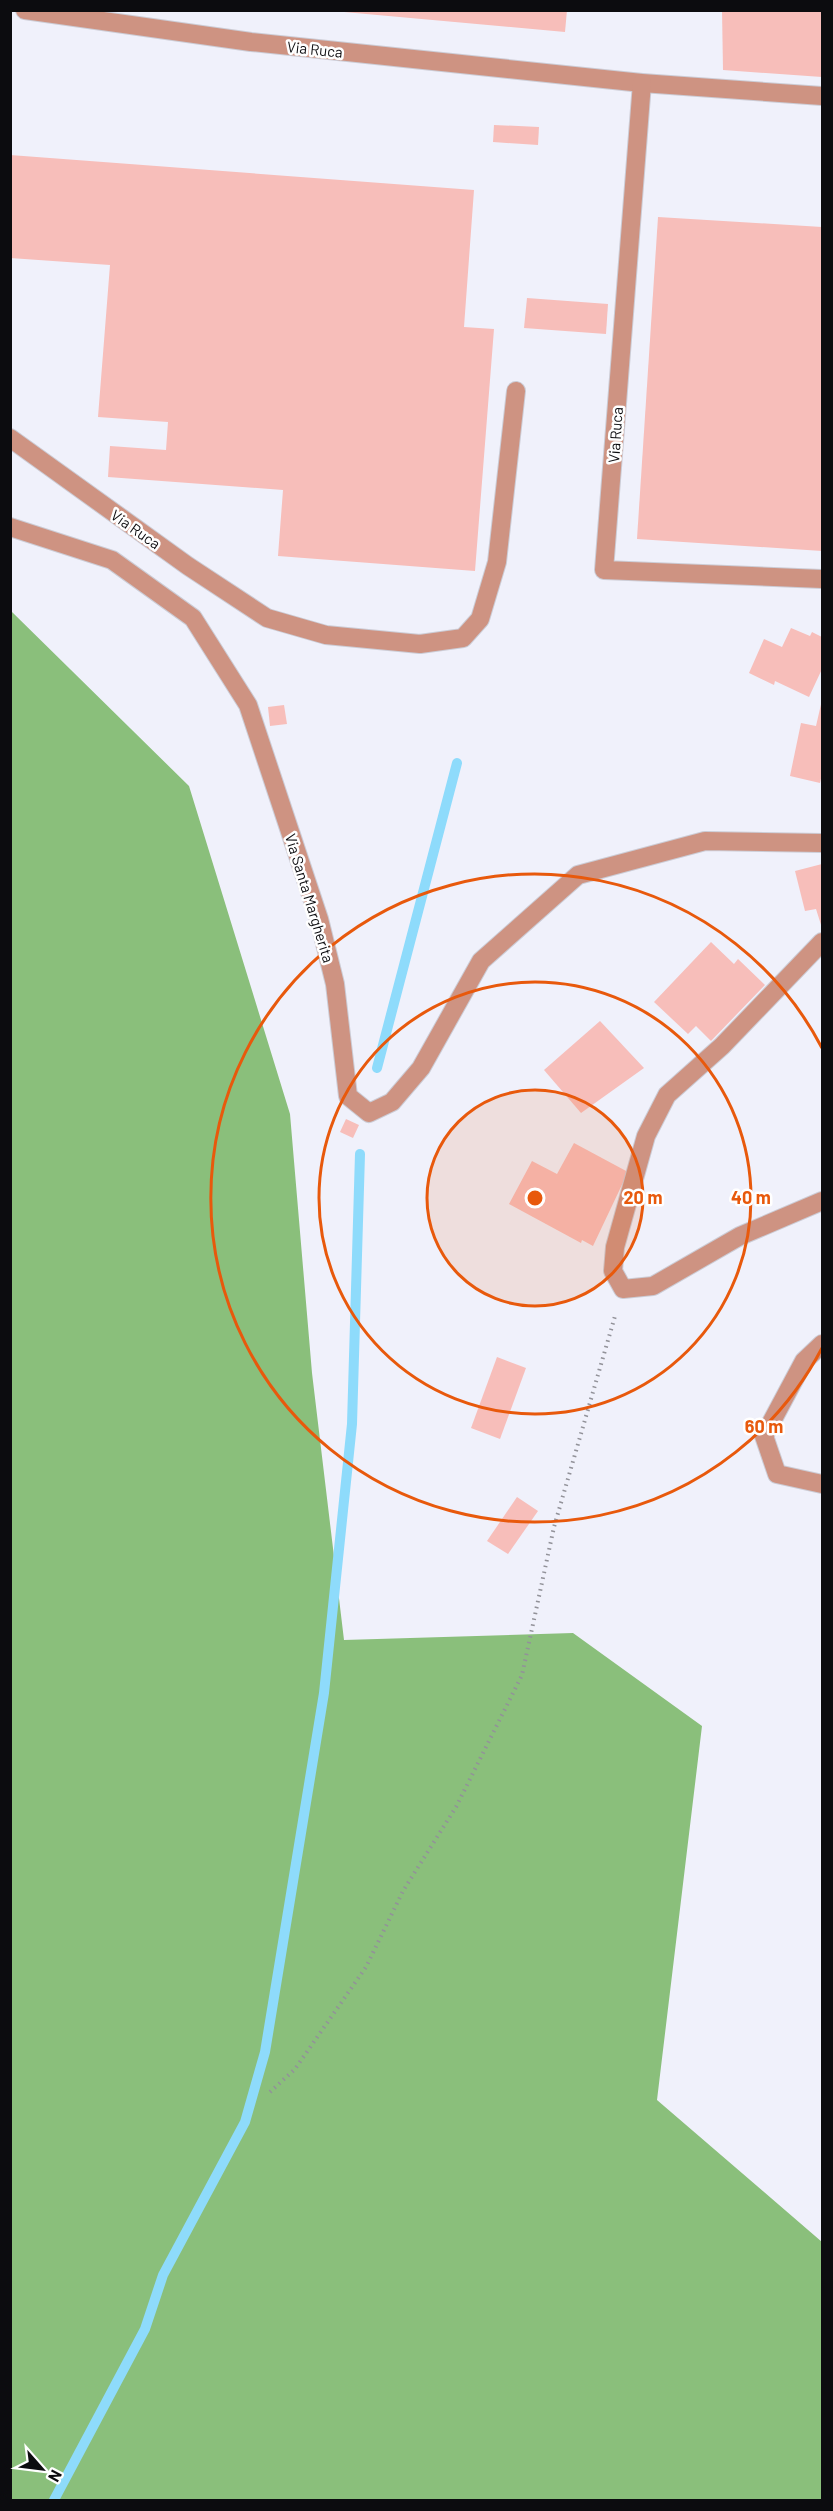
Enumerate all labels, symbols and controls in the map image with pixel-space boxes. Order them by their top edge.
street label: Via Ruca [286,37,344,61]
street label: Via Ruca [604,406,626,464]
street label: Via Ruca [108,506,164,552]
street label: Via Santa Margherita [282,831,338,965]
text: 20 m [624,1186,662,1208]
text: 40 m [731,1186,771,1208]
centre of rings [525,1188,545,1208]
text: 60 m [745,1415,783,1437]
north arrow [12,2439,72,2499]
text: N [45,2467,67,2485]

